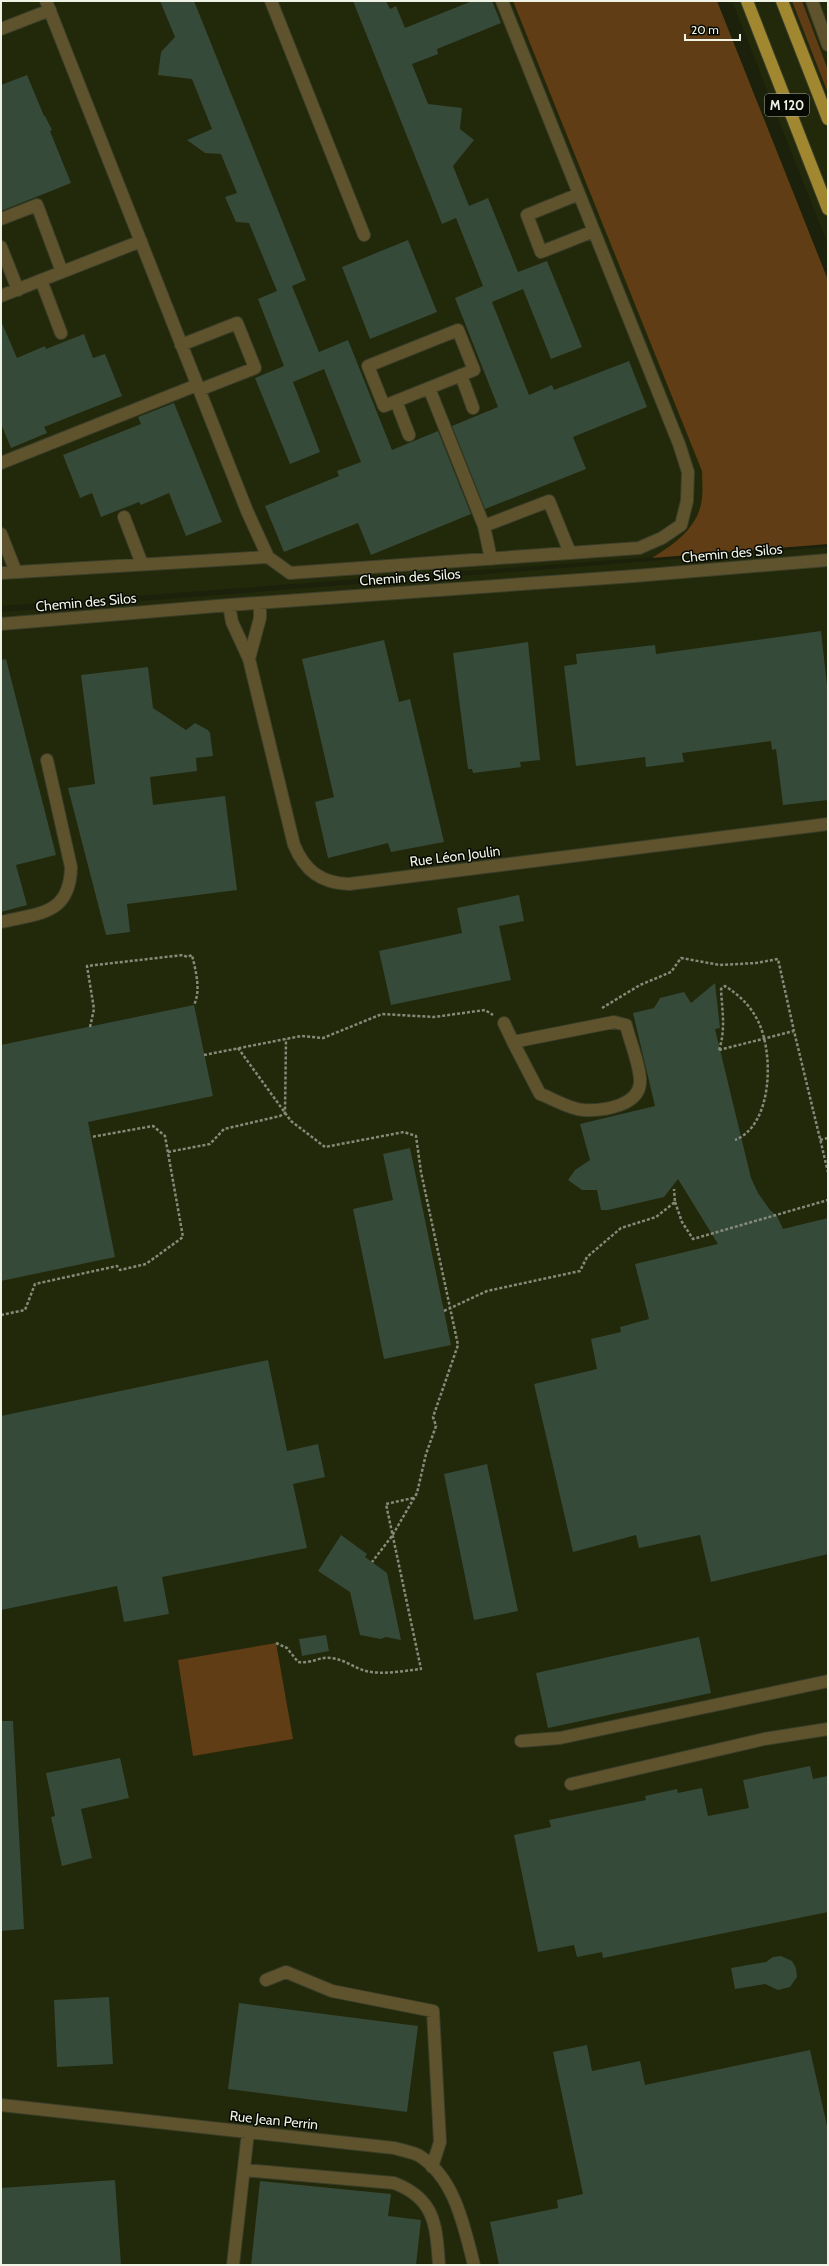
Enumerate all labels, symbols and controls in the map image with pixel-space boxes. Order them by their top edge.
scale bar [685,16,740,42]
text: 20 m [691,22,719,37]
road number: M 120 [765,94,809,116]
street label: Chemin des Silos [681,540,783,566]
street label: Chemin des Silos [359,564,461,590]
street label: Chemin des Silos [35,589,137,615]
street label: Rue Léon Joulin [409,841,502,870]
street label: Rue Jean Perrin [229,2106,319,2134]

